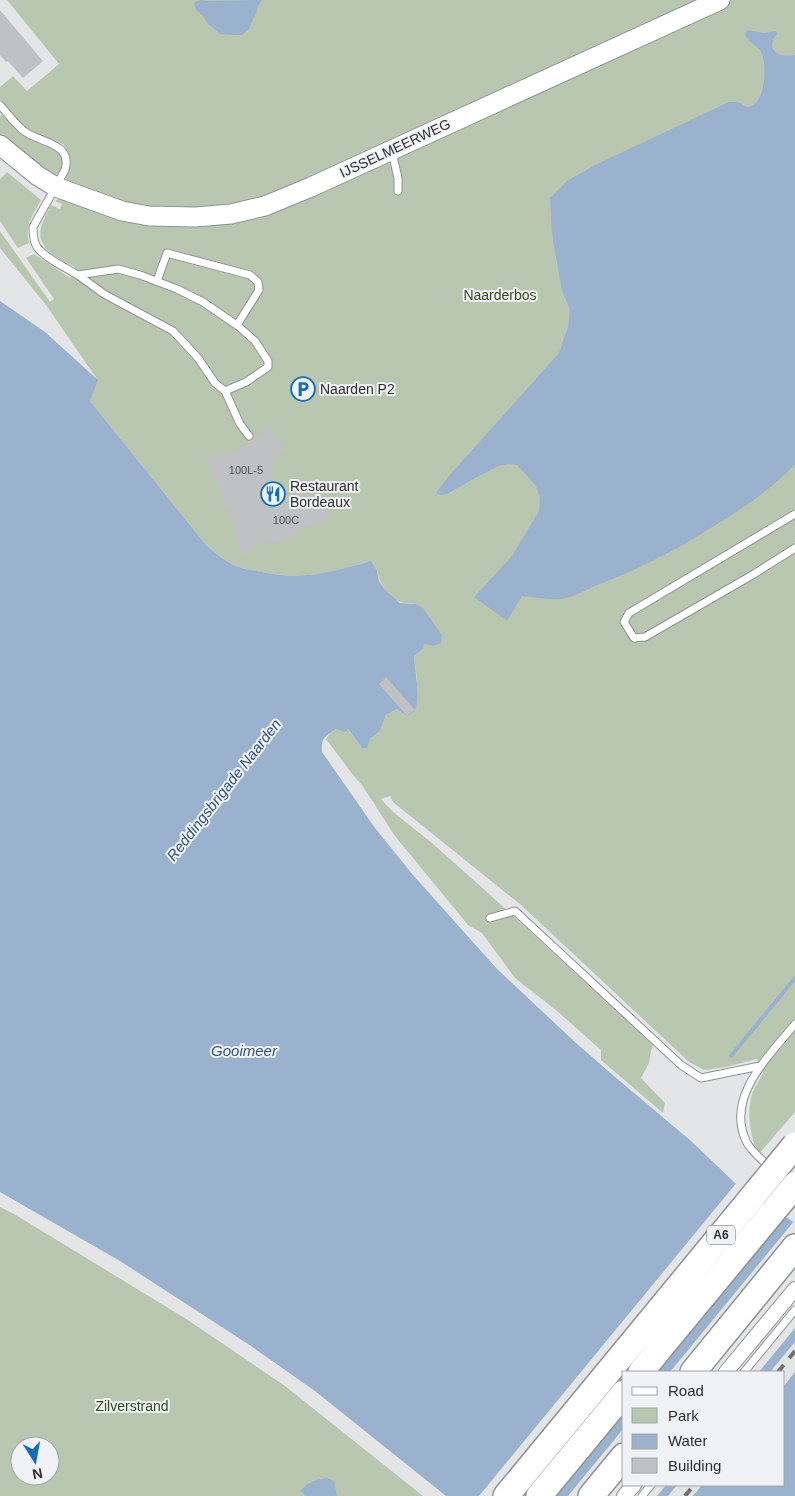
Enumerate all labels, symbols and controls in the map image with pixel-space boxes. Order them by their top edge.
street label: IJSSELMEERWEG [337,115,453,181]
park label: Naarderbos [463,287,537,303]
parking icon: Naarden P2 [290,376,316,402]
place label: Naarden P2 [320,381,395,397]
house number: 100L-5 [229,464,263,476]
place label: Restaurant Bordeaux [290,478,359,510]
restaurant icon: Restaurant Bordeaux [260,481,286,507]
house number: 100C [273,514,299,526]
water label: Reddingsbrigade Naarden [163,715,284,864]
water label: Gooimeer [211,1042,278,1059]
road number: A6 [707,1226,735,1244]
legend [622,1371,785,1486]
text: Road [668,1382,704,1399]
park label: Zilverstrand [95,1398,169,1414]
text: Park [668,1407,699,1424]
text: Water [668,1432,707,1449]
north arrow [10,1436,60,1486]
text: Building [668,1457,721,1474]
text: N [31,1465,44,1483]

